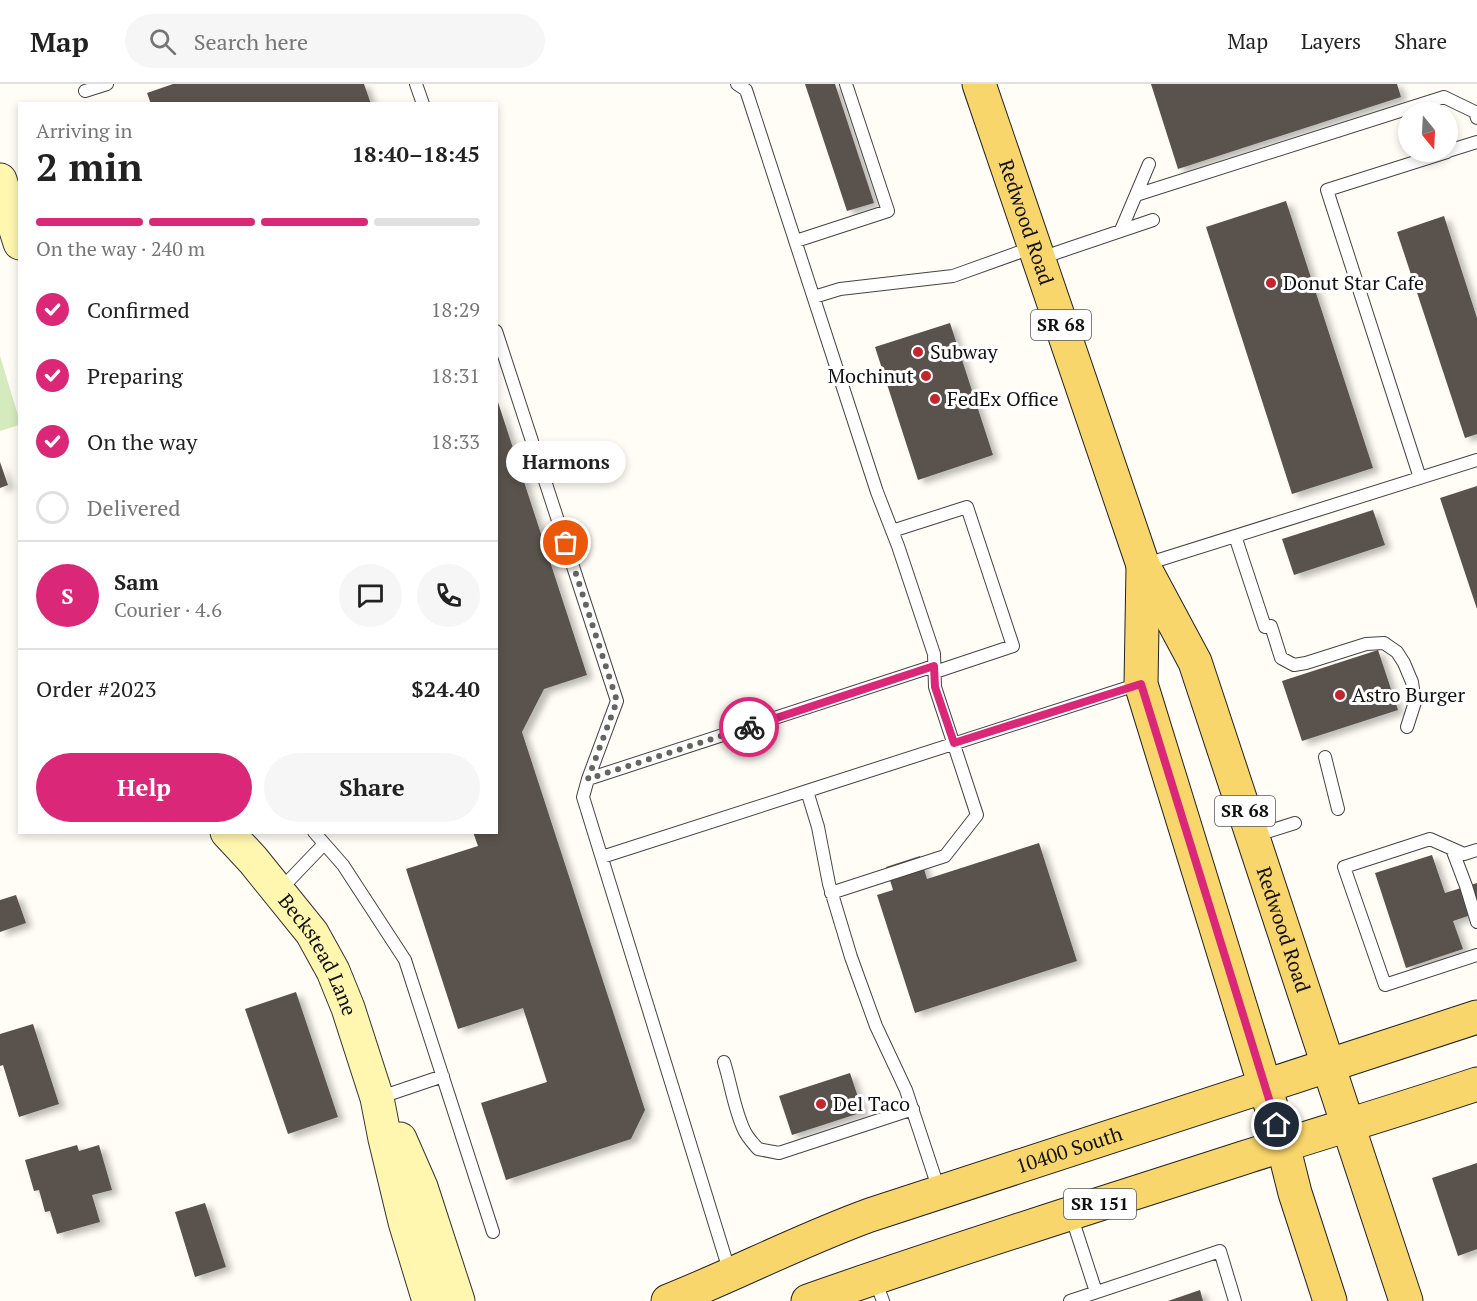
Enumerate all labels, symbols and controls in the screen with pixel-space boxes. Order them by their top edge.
search box [125,14,545,68]
text: Map [30,23,89,60]
icon: search [146,25,179,58]
text: Search here [194,27,308,56]
text: Map [1227,27,1268,55]
text: Layers [1301,27,1361,55]
text: Share [1394,27,1447,55]
north arrow [1398,102,1458,162]
map controls [1398,102,1458,162]
text: Arriving in [36,117,132,144]
text: 18:40–18:45 [352,139,480,168]
text: 2 min [36,140,143,192]
street label: Redwood Road [993,156,1060,288]
text: On the way · 240 m [36,235,205,262]
place label: Donut Star Cafe [1283,269,1424,296]
marker: Donut Star Cafe [1264,276,1278,290]
icon: check [36,293,69,326]
text: Confirmed [87,295,190,324]
text: 18:29 [431,296,480,323]
road number: SR 68 [1031,310,1091,340]
place label: Subway [930,338,999,365]
marker: Subway [911,345,925,359]
icon: check [36,359,69,392]
text: Preparing [87,361,183,390]
text: 18:31 [431,362,480,389]
place label: Mochinut [828,362,915,389]
marker: Mochinut [919,369,933,383]
place label: FedEx Office [947,385,1059,412]
marker: FedEx Office [928,392,942,406]
icon: check [36,425,69,458]
text: On the way [87,427,197,456]
text: 18:33 [431,428,480,455]
callout: Harmons [506,441,626,483]
text: Harmons [522,448,610,475]
text: Delivered [87,493,180,522]
pin [540,517,591,568]
icon: bag [549,526,582,559]
button: chat [339,564,402,627]
button: phone [417,564,480,627]
text: Sam [114,567,159,596]
text: S [61,581,74,610]
text: Courier · 4.6 [114,596,222,623]
text: Order #2023 [36,674,156,703]
text: $24.40 [411,674,480,703]
place label: Astro Burger [1352,681,1465,708]
marker: Astro Burger [1333,688,1347,702]
courier [719,697,779,757]
icon: bike [733,711,766,744]
button: Help [36,753,252,822]
button: Share [264,753,480,822]
road number: SR 68 [1215,796,1275,826]
street label: Redwood Road [1251,863,1317,996]
street label: Beckstead Lane [273,888,364,1019]
place label: Del Taco [833,1090,910,1117]
marker: Del Taco [814,1097,828,1111]
pin [1251,1099,1302,1150]
icon: home [1260,1108,1293,1141]
street label: 10400 South [1012,1120,1126,1180]
road number: SR 151 [1064,1189,1136,1219]

